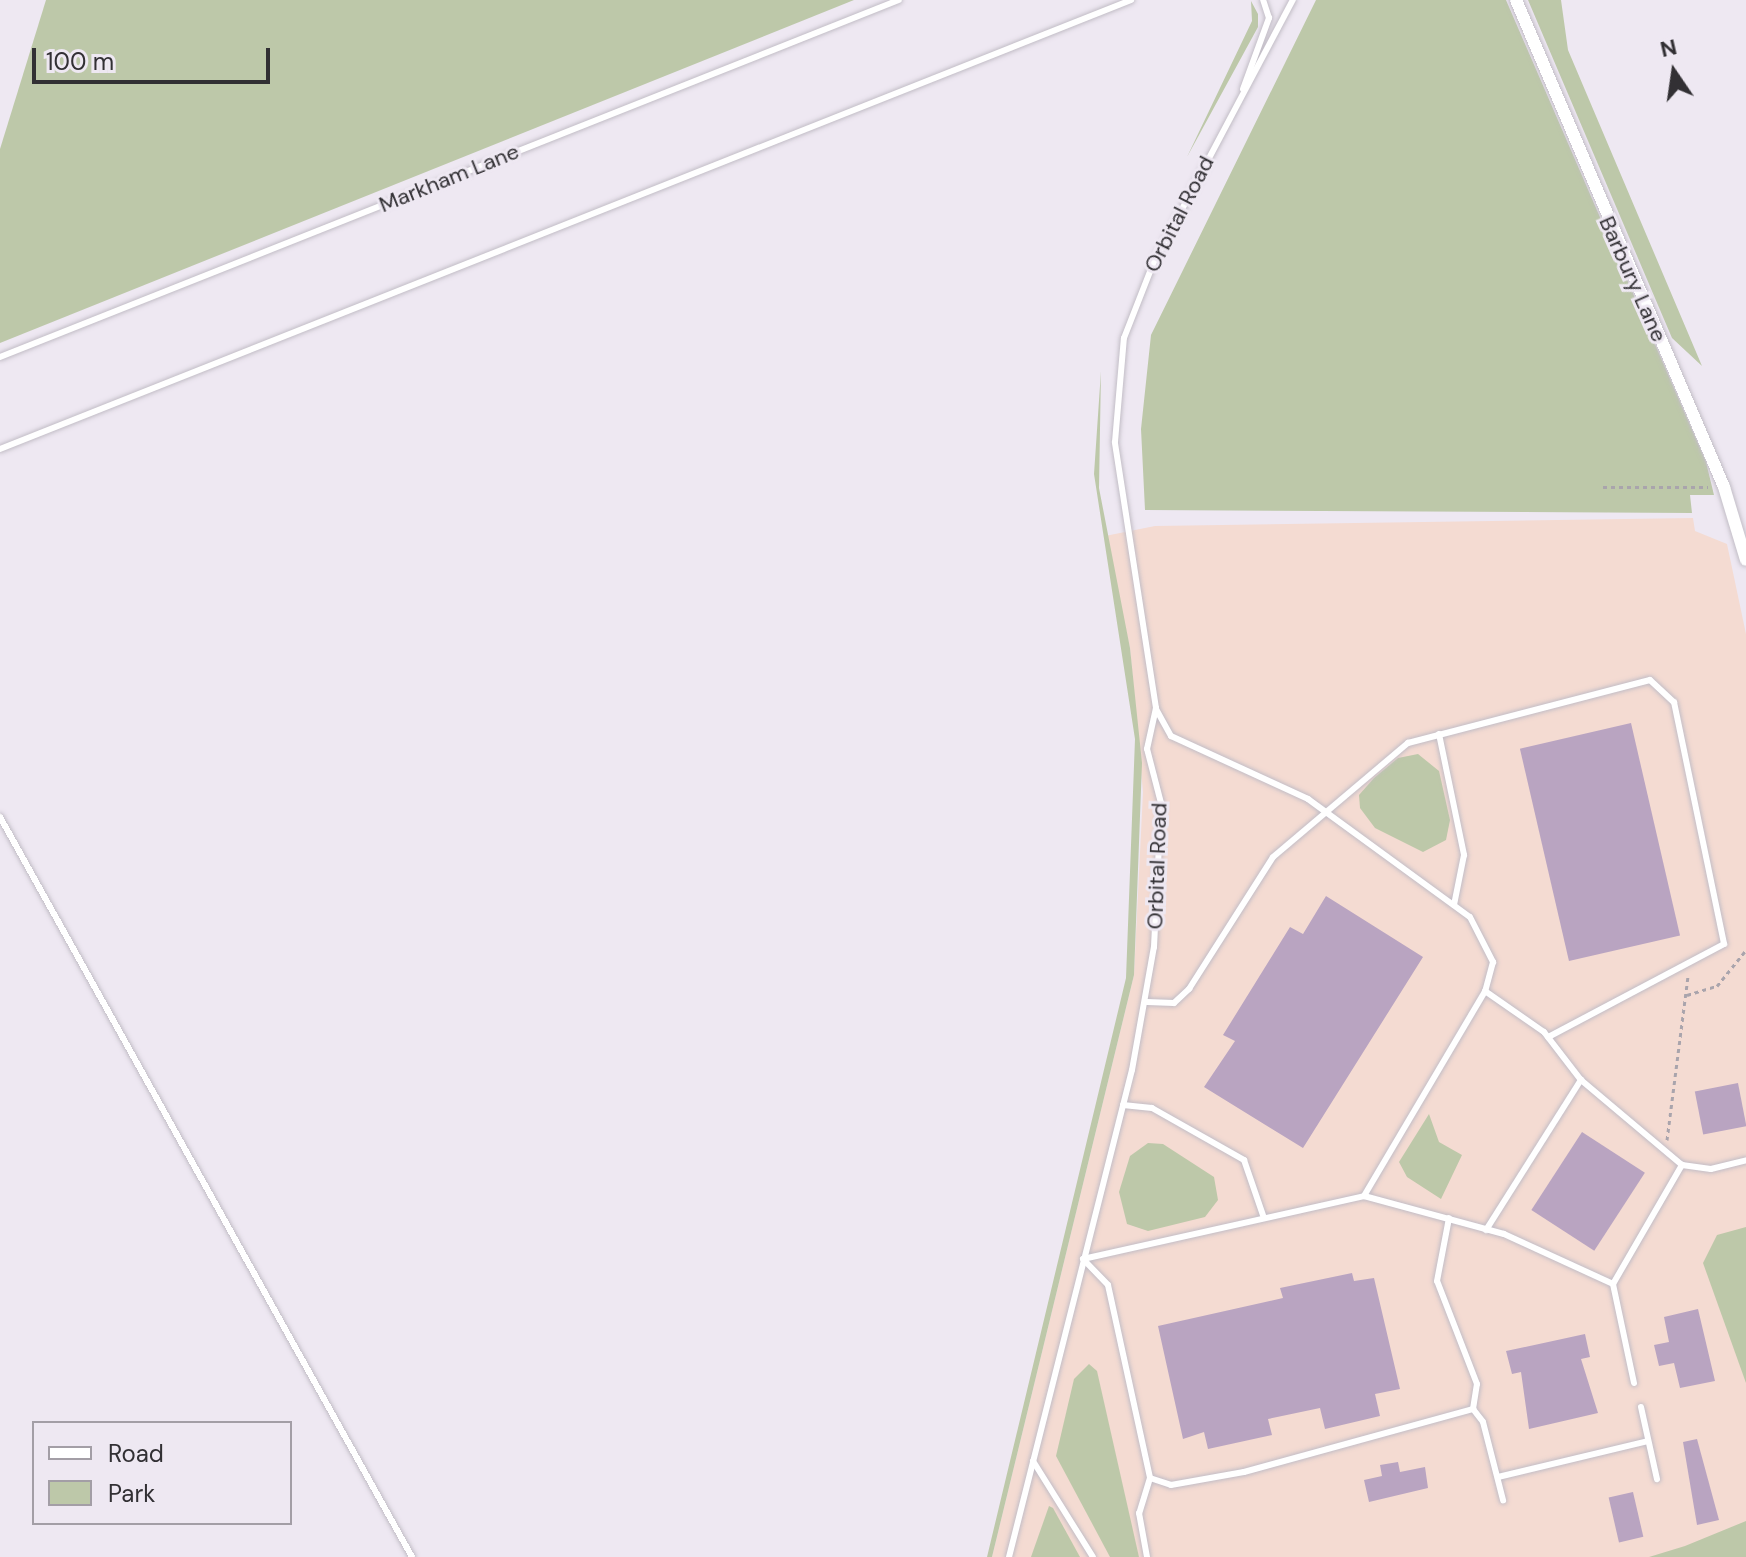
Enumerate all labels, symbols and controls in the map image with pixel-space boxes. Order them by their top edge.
scale bar [36,32,274,82]
north arrow [1634,32,1714,112]
text: N [1657,32,1680,64]
text: 100 m [46,46,114,77]
street label: Markham Lane [375,138,523,218]
street label: Orbital Road [1138,152,1220,276]
street label: Barbury Lane [1594,212,1672,346]
street label: Orbital Road [1142,802,1172,930]
legend [32,1421,292,1525]
text: Road [108,1438,164,1469]
text: Park [108,1478,155,1509]

